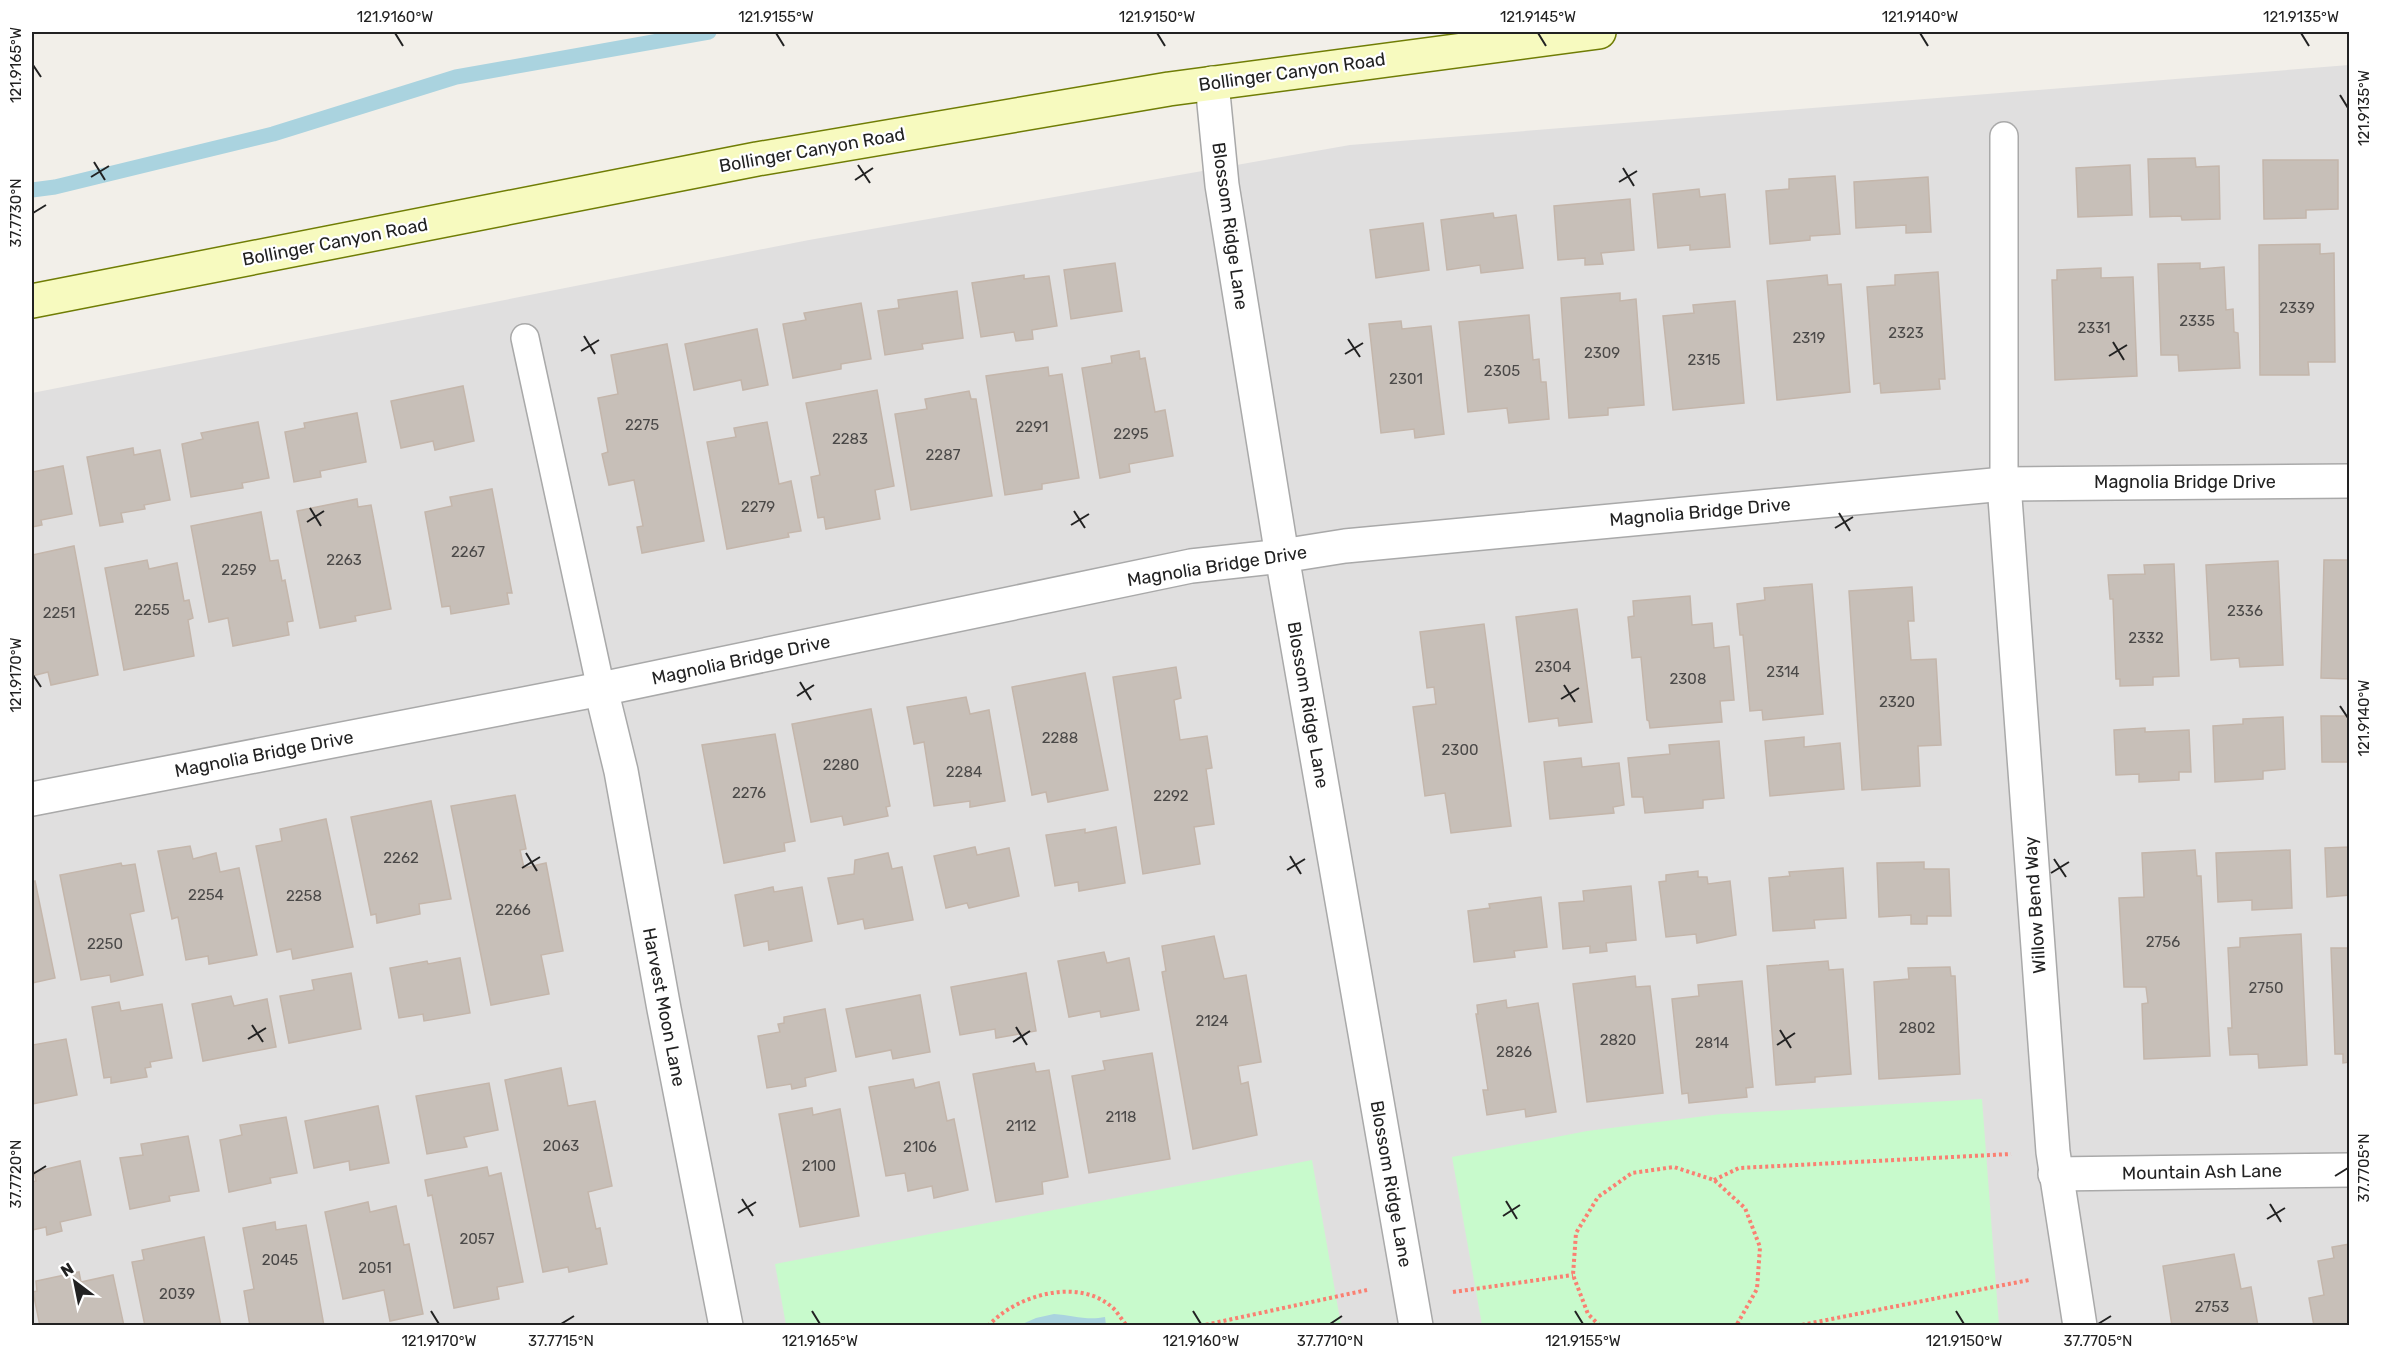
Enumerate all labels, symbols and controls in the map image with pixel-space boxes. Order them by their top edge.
text: 121.9160°W [357,8,433,26]
text: 121.9155°W [738,8,814,26]
text: 121.9150°W [1119,8,1195,26]
text: 121.9145°W [1500,8,1576,26]
text: 121.9140°W [1882,8,1958,26]
text: 121.9135°W [2263,8,2339,26]
text: 121.9165°W [7,27,25,103]
street label: Bollinger Canyon Road [1197,48,1387,96]
text: 121.9135°W [2355,70,2373,146]
street label: Bollinger Canyon Road [717,123,907,177]
street label: Blossom Ridge Lane [1207,141,1253,311]
text: 37.7730°N [7,178,25,248]
street label: Bollinger Canyon Road [240,213,430,271]
house number: 2339 [2279,299,2315,317]
house number: 2335 [2179,312,2215,330]
house number: 2331 [2078,319,2110,337]
house number: 2323 [1888,324,1924,342]
house number: 2319 [1793,329,1826,347]
house number: 2309 [1584,344,1620,362]
house number: 2315 [1688,351,1721,369]
house number: 2305 [1484,362,1520,380]
house number: 2301 [1389,370,1423,388]
house number: 2275 [625,416,659,434]
house number: 2291 [1016,418,1048,436]
house number: 2295 [1113,425,1149,443]
house number: 2283 [832,430,868,448]
house number: 2287 [926,446,961,464]
street label: Magnolia Bridge Drive [2094,471,2276,493]
street label: Magnolia Bridge Drive [1608,493,1792,531]
house number: 2279 [741,498,775,516]
street label: Magnolia Bridge Drive [1126,541,1308,591]
house number: 2267 [451,543,485,561]
house number: 2263 [326,551,362,569]
house number: 2259 [221,561,257,579]
house number: 2255 [134,601,170,619]
house number: 2336 [2227,602,2263,620]
house number: 2251 [43,604,75,622]
street label: Blossom Ridge Lane [1282,620,1334,790]
house number: 2332 [2128,629,2164,647]
street label: Magnolia Bridge Drive [650,630,832,690]
text: 121.9170°W [7,637,25,713]
house number: 2304 [1535,658,1571,676]
house number: 2314 [1766,663,1800,681]
house number: 2308 [1670,670,1706,688]
text: 121.9140°W [2355,680,2373,756]
house number: 2320 [1879,693,1915,711]
street label: Magnolia Bridge Drive [173,726,355,782]
house number: 2288 [1042,729,1078,747]
house number: 2300 [1442,741,1478,759]
house number: 2280 [823,756,859,774]
house number: 2284 [946,763,982,781]
house number: 2276 [732,784,766,802]
house number: 2292 [1153,787,1189,805]
street label: Willow Bend Way [2019,836,2051,974]
house number: 2262 [383,849,419,867]
house number: 2254 [188,886,224,904]
house number: 2258 [286,887,322,905]
house number: 2266 [495,901,531,919]
street label: Harvest Moon Lane [638,926,690,1088]
house number: 2756 [2146,933,2180,951]
house number: 2250 [87,935,123,953]
house number: 2750 [2249,979,2283,997]
house number: 2124 [1195,1012,1229,1030]
house number: 2802 [1899,1019,1936,1037]
house number: 2820 [1600,1031,1636,1049]
house number: 2814 [1695,1034,1729,1052]
house number: 2826 [1496,1043,1532,1061]
street label: Blossom Ridge Lane [1365,1099,1417,1269]
house number: 2118 [1105,1108,1137,1126]
house number: 2112 [1006,1117,1036,1135]
text: 37.7705°N [2355,1133,2373,1203]
house number: 2063 [543,1137,579,1155]
house number: 2106 [903,1138,937,1156]
text: 37.7720°N [7,1139,25,1209]
house number: 2100 [802,1157,836,1175]
street label: Mountain Ash Lane [2122,1160,2282,1184]
house number: 2057 [460,1230,495,1248]
house number: 2045 [262,1251,298,1269]
north arrow [45,1252,105,1312]
text: N [57,1259,77,1281]
house number: 2051 [358,1259,392,1277]
house number: 2039 [159,1285,195,1303]
house number: 2753 [2195,1298,2229,1316]
text: 121.9170°W [401,1332,477,1350]
text: 37.7715°N [528,1332,594,1350]
text: 121.9165°W [782,1332,858,1350]
text: 121.9160°W [1163,1332,1239,1350]
text: 37.7710°N [1297,1332,1363,1350]
text: 121.9155°W [1545,1332,1621,1350]
text: 121.9150°W [1926,1332,2002,1350]
text: 37.7705°N [2063,1332,2133,1350]

